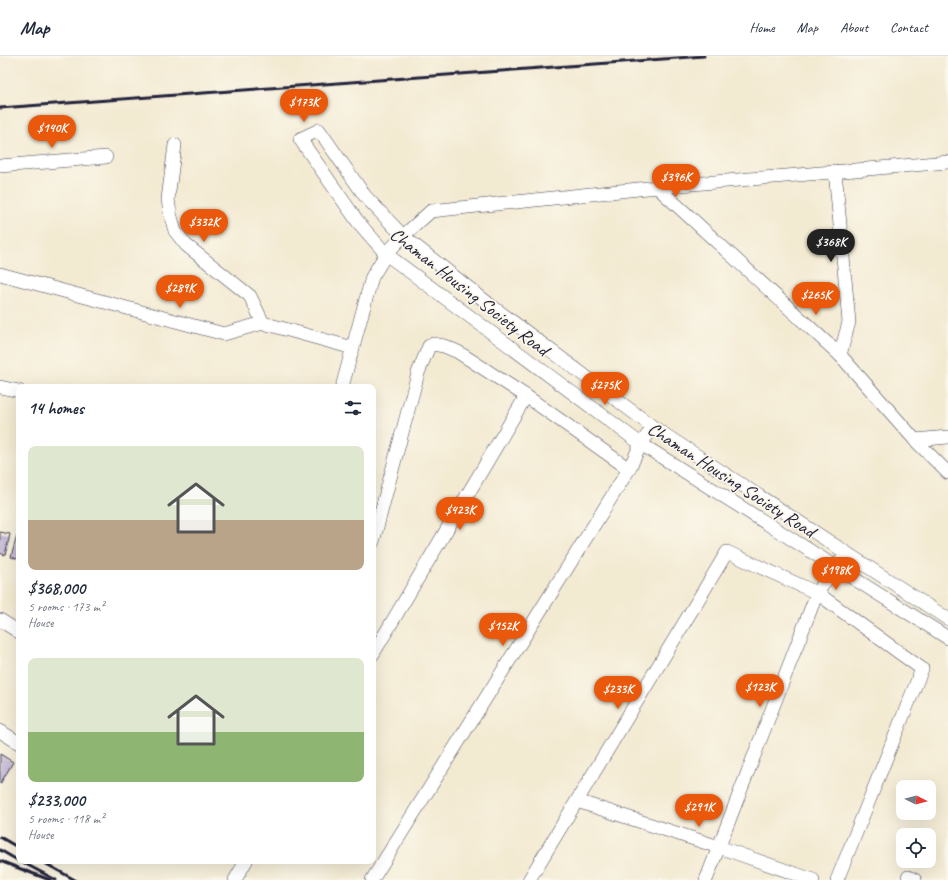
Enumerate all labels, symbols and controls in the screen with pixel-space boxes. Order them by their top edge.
text: Map [20,16,50,40]
text: Home [749,19,775,36]
text: Map [797,19,818,36]
text: About [840,19,868,36]
text: Contact [890,19,928,36]
pin: $173K [276,89,332,123]
text: $173K [289,94,319,110]
pin: $140K [24,115,80,149]
text: $140K [37,120,67,136]
pin: $396K [648,164,704,198]
text: $396K [661,169,691,185]
pin: $332K [176,209,232,243]
text: $332K [189,214,219,230]
street label: Chaman Housing Society Road [385,222,556,363]
pin: $368K [803,229,859,263]
text: $368K [816,234,846,250]
pin: $289K [152,275,208,309]
text: $289K [165,280,195,296]
pin: $265K [788,282,844,316]
text: $265K [801,287,831,303]
pin: $275K [577,372,633,406]
text: $275K [590,377,620,393]
icon: filters [342,397,364,419]
text: 14 homes [28,398,84,419]
street label: Chaman Housing Society Road [643,417,823,545]
icon: home [160,472,232,544]
pin: $423K [432,497,488,531]
text: $423K [445,502,475,518]
pin: $198K [808,557,864,591]
text: $198K [821,562,851,578]
text: $368,000 [28,578,85,599]
text: 5 rooms · 173 m² [28,599,104,615]
pin: $152K [475,613,531,647]
text: House [28,615,53,631]
text: $152K [488,618,518,634]
pin: $123K [732,674,788,708]
pin: $233K [590,676,646,710]
text: $123K [745,679,775,695]
text: $233K [603,681,633,697]
icon: home [160,684,232,756]
north arrow [896,780,936,820]
map controls [896,780,936,868]
text: $233,000 [28,790,85,811]
pin: $291K [671,794,727,828]
text: $291K [684,799,714,815]
text: 5 rooms · 118 m² [28,811,104,827]
text: House [28,827,53,843]
button: locate [896,828,936,868]

